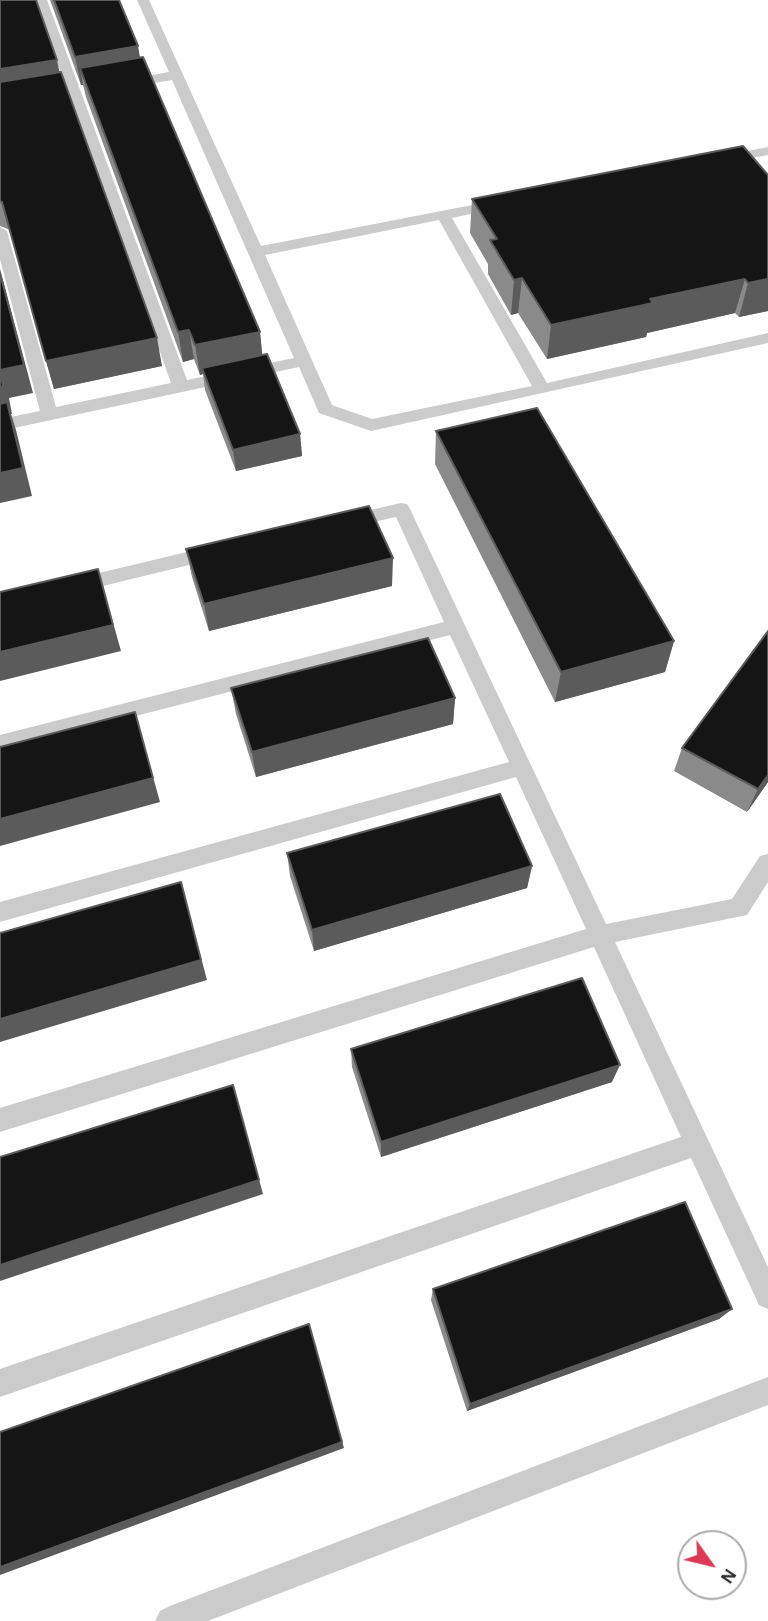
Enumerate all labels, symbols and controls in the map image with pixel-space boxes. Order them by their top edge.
north arrow [677,1530,747,1600]
text: N [717,1565,740,1587]

